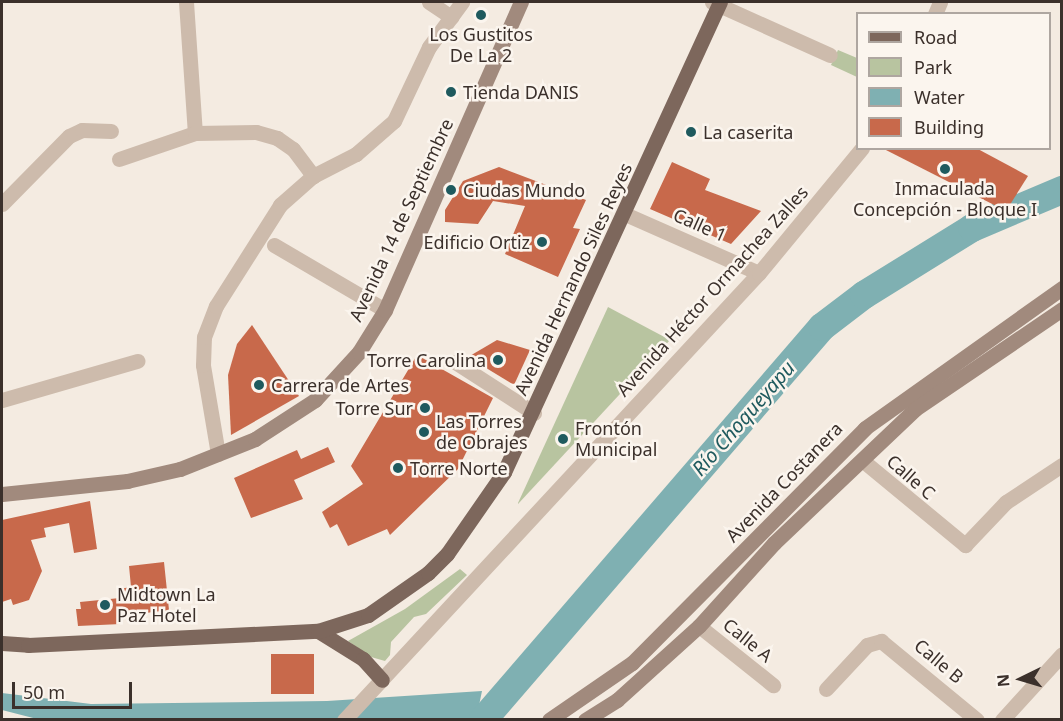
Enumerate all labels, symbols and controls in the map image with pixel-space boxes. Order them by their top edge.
marker: Los Gustitos De La 2 [474,8,488,22]
legend [856,12,1051,150]
place label: Los Gustitos De La 2 [429,24,533,66]
text: Road [914,25,957,49]
text: Park [914,55,952,79]
place label: Tienda DANIS [463,81,579,103]
marker: Tienda DANIS [444,85,458,99]
text: Water [914,85,965,109]
street label: Avenida 14 de Septiembre [344,115,458,325]
text: Building [914,115,984,139]
place label: La caserita [703,121,793,143]
marker: La caserita [684,125,698,139]
street label: Avenida Hernando Siles Reyes [510,159,636,399]
marker: Inmaculada Concepción - Bloque I [938,162,952,176]
place label: Inmaculada Concepción - Bloque I [853,178,1037,220]
place label: Ciudas Mundo [463,179,585,201]
street label: Avenida Héctor Ormachea Zalles [612,181,812,401]
marker: Ciudas Mundo [444,183,458,197]
street label: Calle 1 [670,204,730,246]
place label: Edificio Ortiz [423,231,530,253]
marker: Edificio Ortiz [535,235,549,249]
place label: Torre Carolina [367,349,486,371]
marker: Torre Carolina [491,353,505,367]
water label: Río Choqueyapu [687,356,799,480]
place label: Carrera de Artes [271,374,409,396]
marker: Carrera de Artes [252,378,266,392]
place label: Torre Sur [336,397,413,419]
marker: Torre Sur [418,401,432,415]
place label: Las Torres de Obrajes [436,411,528,454]
place label: Frontón Municipal [575,418,657,460]
street label: Avenida Costanera [721,418,847,546]
marker: Las Torres de Obrajes [417,425,431,439]
marker: Frontón Municipal [556,432,570,446]
street label: Calle C [882,450,940,504]
place label: Torre Norte [410,457,508,479]
marker: Torre Norte [391,461,405,475]
place label: Midtown La Paz Hotel [117,584,216,626]
marker: Midtown La Paz Hotel [98,598,112,612]
street label: Calle A [719,614,777,666]
street label: Calle B [910,634,968,688]
north arrow [991,649,1051,709]
scale bar [15,670,135,708]
text: N [992,673,1015,688]
text: 50 m [23,680,65,704]

